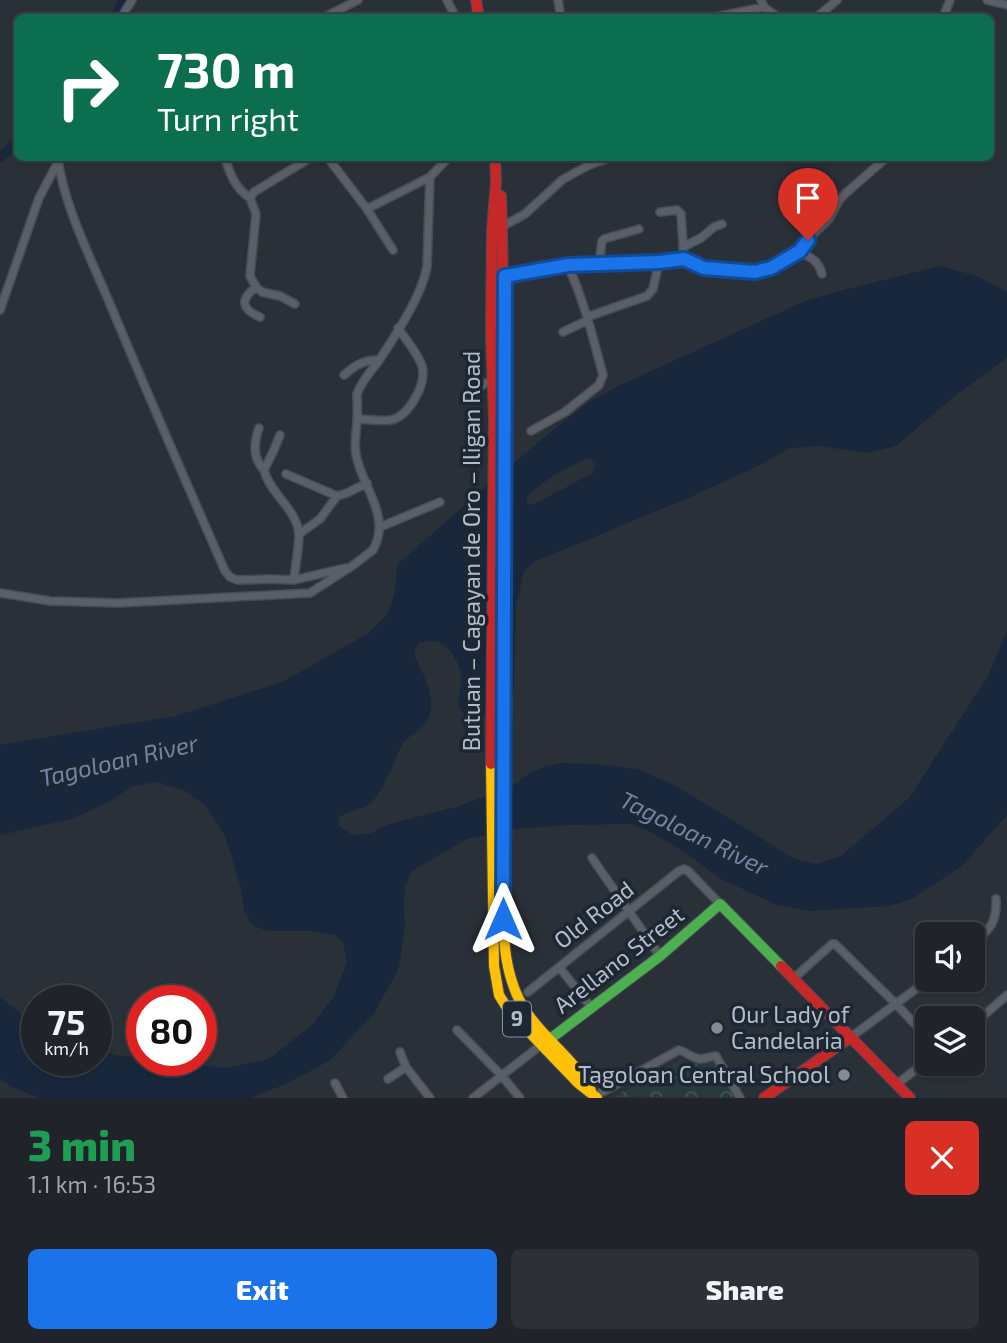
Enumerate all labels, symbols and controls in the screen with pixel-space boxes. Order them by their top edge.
text: 730 m [157,39,295,98]
icon: right [42,42,133,133]
text: Turn right [157,99,299,137]
pin [778,168,838,240]
icon: arrive [789,179,827,217]
street label: Butuan – Cagayan de Oro – Iligan Road [457,351,485,751]
water label: Tagoloan River [37,727,201,792]
water label: Tagoloan River [616,784,774,881]
street label: Old Road [548,874,639,954]
position arrow [466,882,540,956]
street label: Arellano Street [548,900,689,1019]
map controls [915,922,985,1076]
button: sound [915,922,985,992]
speed limit sign: 80 [126,985,217,1076]
text: 75 [48,1000,85,1042]
place label: Our Lady of Candelaria [731,1000,851,1054]
road number: 9 [503,1002,531,1036]
button: layers [915,1006,985,1076]
marker: Our Lady of Candelaria [709,1020,725,1036]
text: km/h [44,1037,89,1059]
place label: Tagoloan Central School [578,1060,830,1088]
marker: Tagoloan Central School [836,1067,852,1083]
text: 3 min [28,1119,136,1169]
button: close [905,1121,979,1195]
text: 1.1 km · 16:53 [28,1170,156,1198]
button: Exit [28,1249,497,1329]
button: Share [511,1249,979,1329]

